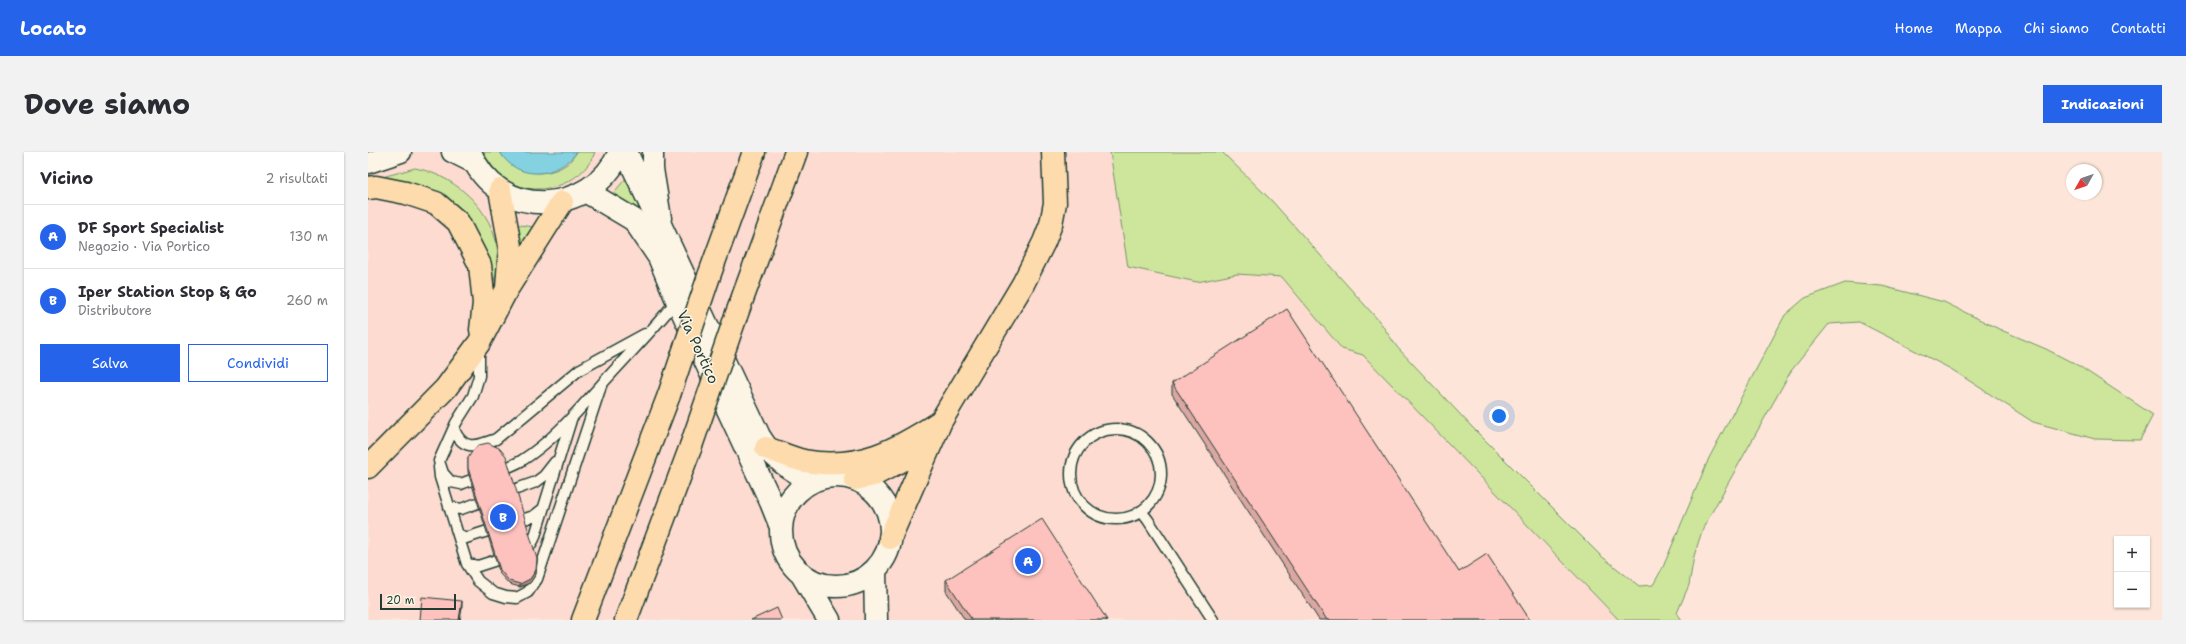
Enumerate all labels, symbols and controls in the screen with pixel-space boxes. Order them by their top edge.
text: Locato [20,16,87,41]
text: Home [1895,19,1933,37]
text: Mappa [1955,19,2002,37]
text: Chi siamo [2024,19,2089,37]
text: Contatti [2111,19,2166,37]
text: Dove siamo [24,85,190,123]
button: Indicazioni [2043,85,2162,123]
north arrow [2066,164,2102,200]
text: Vicino [40,167,93,189]
text: 2 risultati [265,170,328,187]
text: DF Sport Specialist [78,218,224,238]
text: A [48,228,58,245]
text: 130 m [290,228,328,245]
text: Negozio · Via Portico [78,238,210,255]
text: Iper Station Stop & Go [78,282,257,302]
text: B [49,292,57,309]
text: 260 m [286,292,328,309]
text: Distributore [78,302,152,319]
street label: Via Portico [672,307,724,387]
button: Salva [40,344,180,382]
button: Condividi [188,344,328,382]
your location [1489,406,1509,426]
pin: B [490,502,516,532]
map controls [2114,536,2150,608]
button: + [2114,536,2150,572]
pin: A [1015,546,1041,576]
button: − [2114,572,2150,608]
scale bar [380,592,456,611]
text: 20 m [386,593,414,608]

